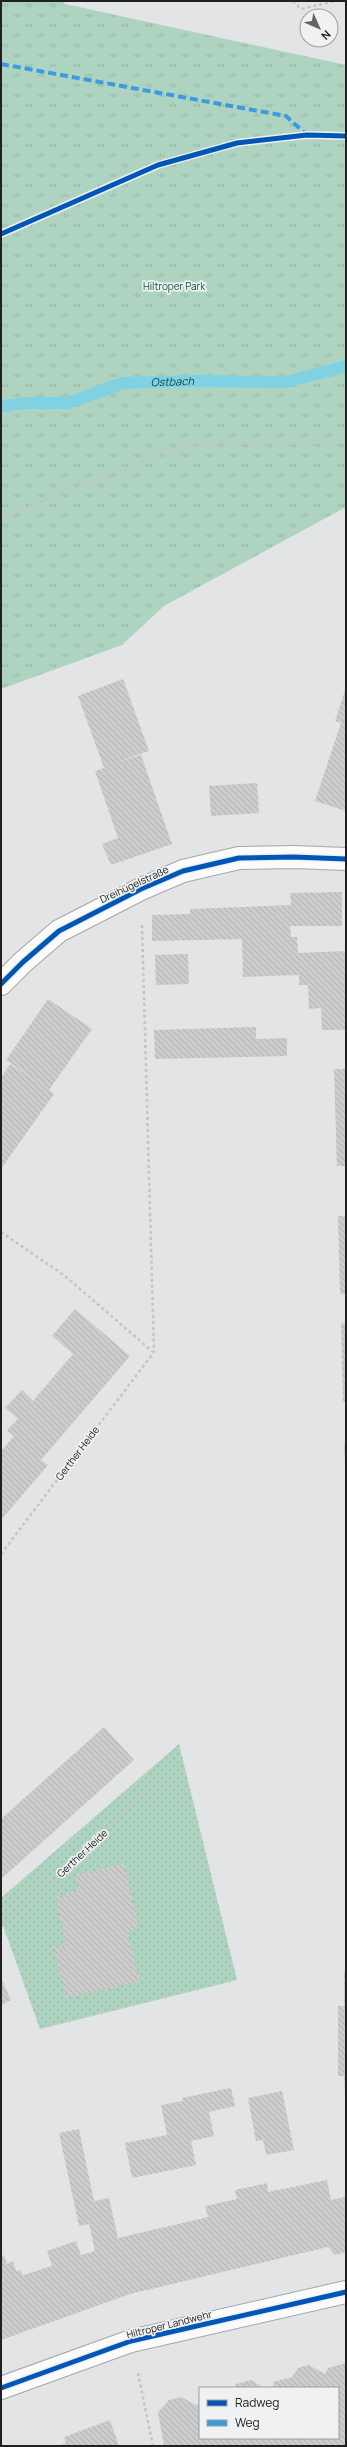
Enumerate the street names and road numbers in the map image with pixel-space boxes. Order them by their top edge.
street label: Dreihügelstraße [97,862,171,906]
street label: Gerther Heide [52,1423,102,1483]
street label: Gerther Heide [54,1826,111,1880]
street label: Hiltroper Landwehr [125,2307,214,2341]

